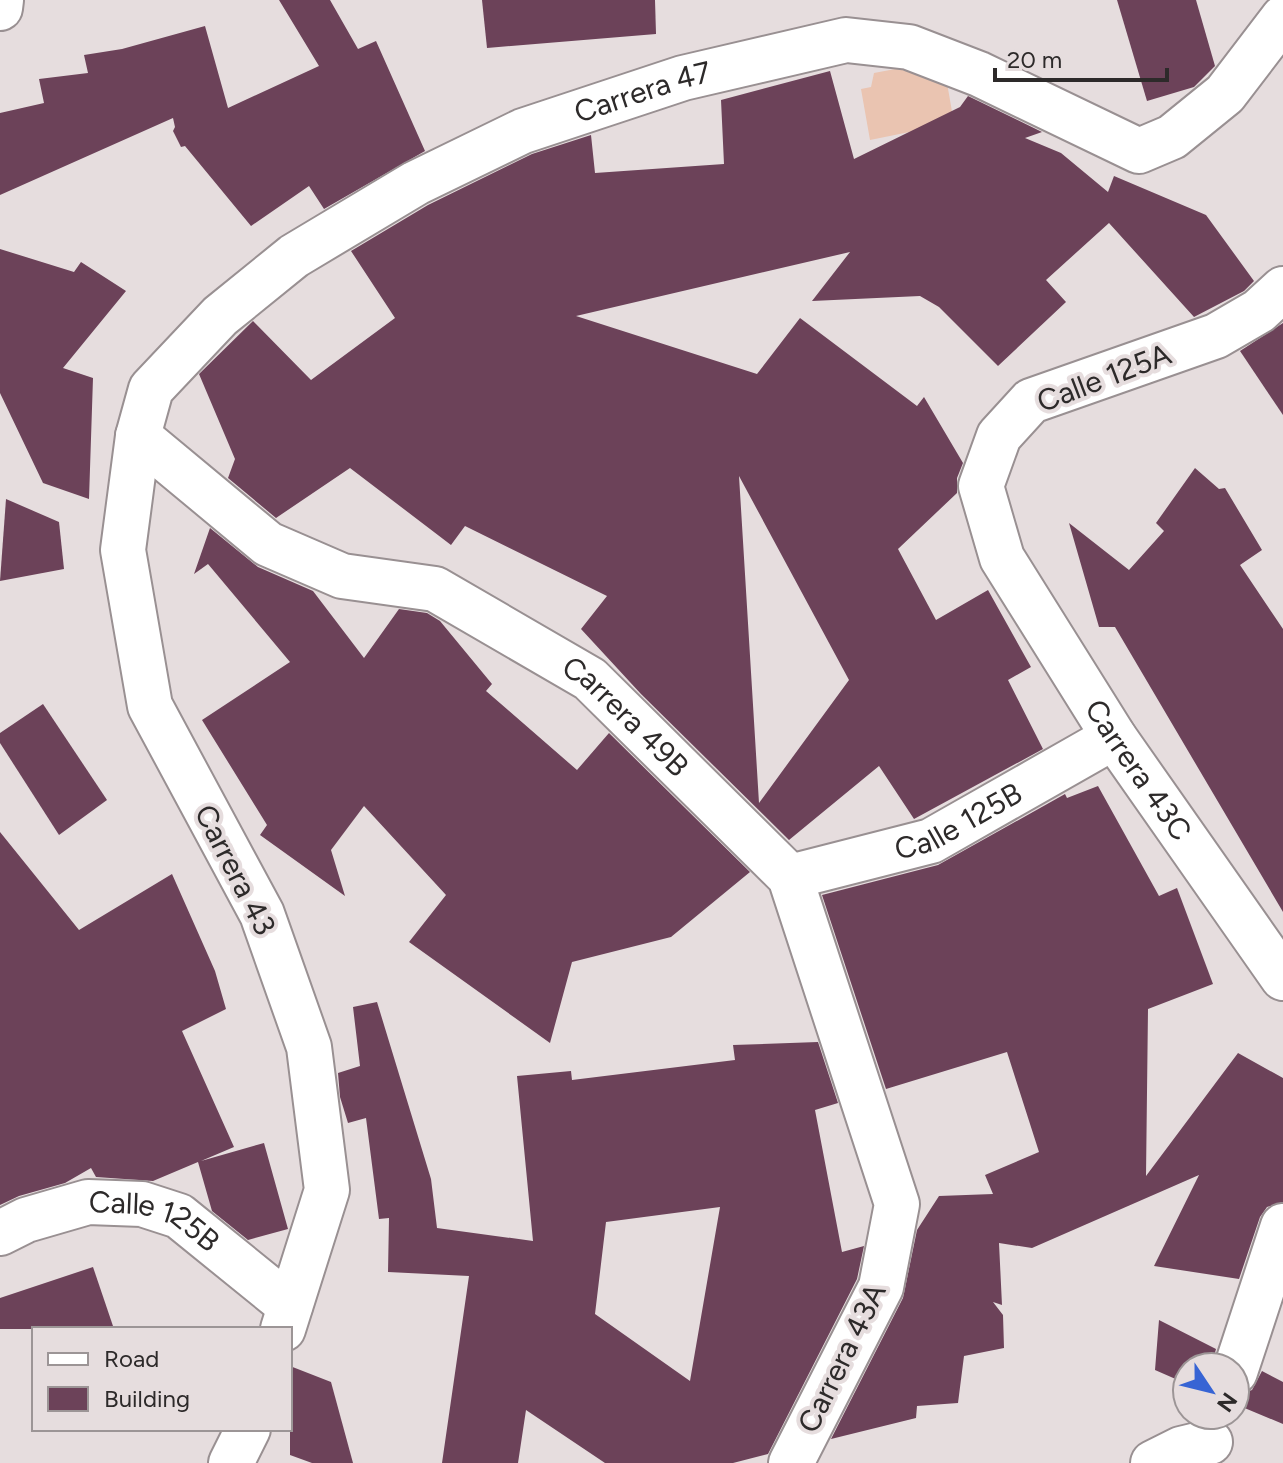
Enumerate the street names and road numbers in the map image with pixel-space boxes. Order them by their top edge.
street label: Carrera 47 [569,53,714,131]
street label: Calle 125A [1032,335,1177,420]
street label: Carrera 49B [556,648,697,784]
street label: Carrera 43C [1077,692,1200,848]
street label: Calle 125B [891,774,1028,868]
street label: Carrera 43 [187,798,284,941]
street label: Calle 125B [88,1183,227,1259]
street label: Carrera 43A [789,1276,894,1439]

